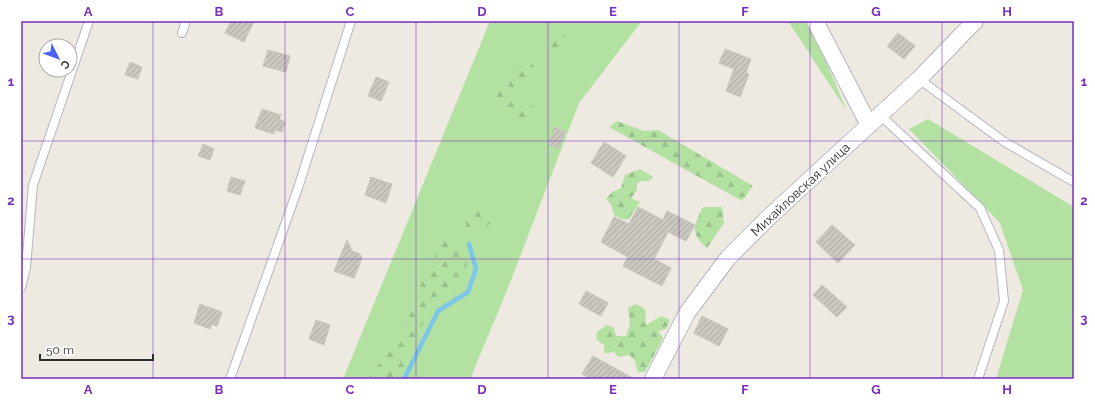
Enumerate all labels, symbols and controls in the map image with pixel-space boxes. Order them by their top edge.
text: A [84,4,93,19]
text: B [215,4,224,19]
text: C [346,4,355,19]
text: D [477,4,487,19]
text: E [609,4,617,19]
text: F [741,4,749,19]
text: G [871,4,881,19]
text: H [1002,4,1012,19]
north arrow [38,38,78,78]
text: С [57,57,72,72]
text: 1 [8,74,15,89]
text: 1 [1081,74,1088,89]
street label: Михайловская улица [748,140,853,239]
text: 2 [7,193,15,208]
text: 2 [1080,193,1088,208]
text: 3 [7,311,15,326]
text: 3 [1080,311,1088,326]
scale bar [40,336,153,362]
text: 50 m [46,343,74,357]
text: A [84,382,93,397]
text: B [215,382,224,397]
text: C [346,382,355,397]
text: D [477,382,487,397]
text: E [609,382,617,397]
text: F [741,382,749,397]
text: G [871,382,881,397]
text: H [1002,382,1012,397]

